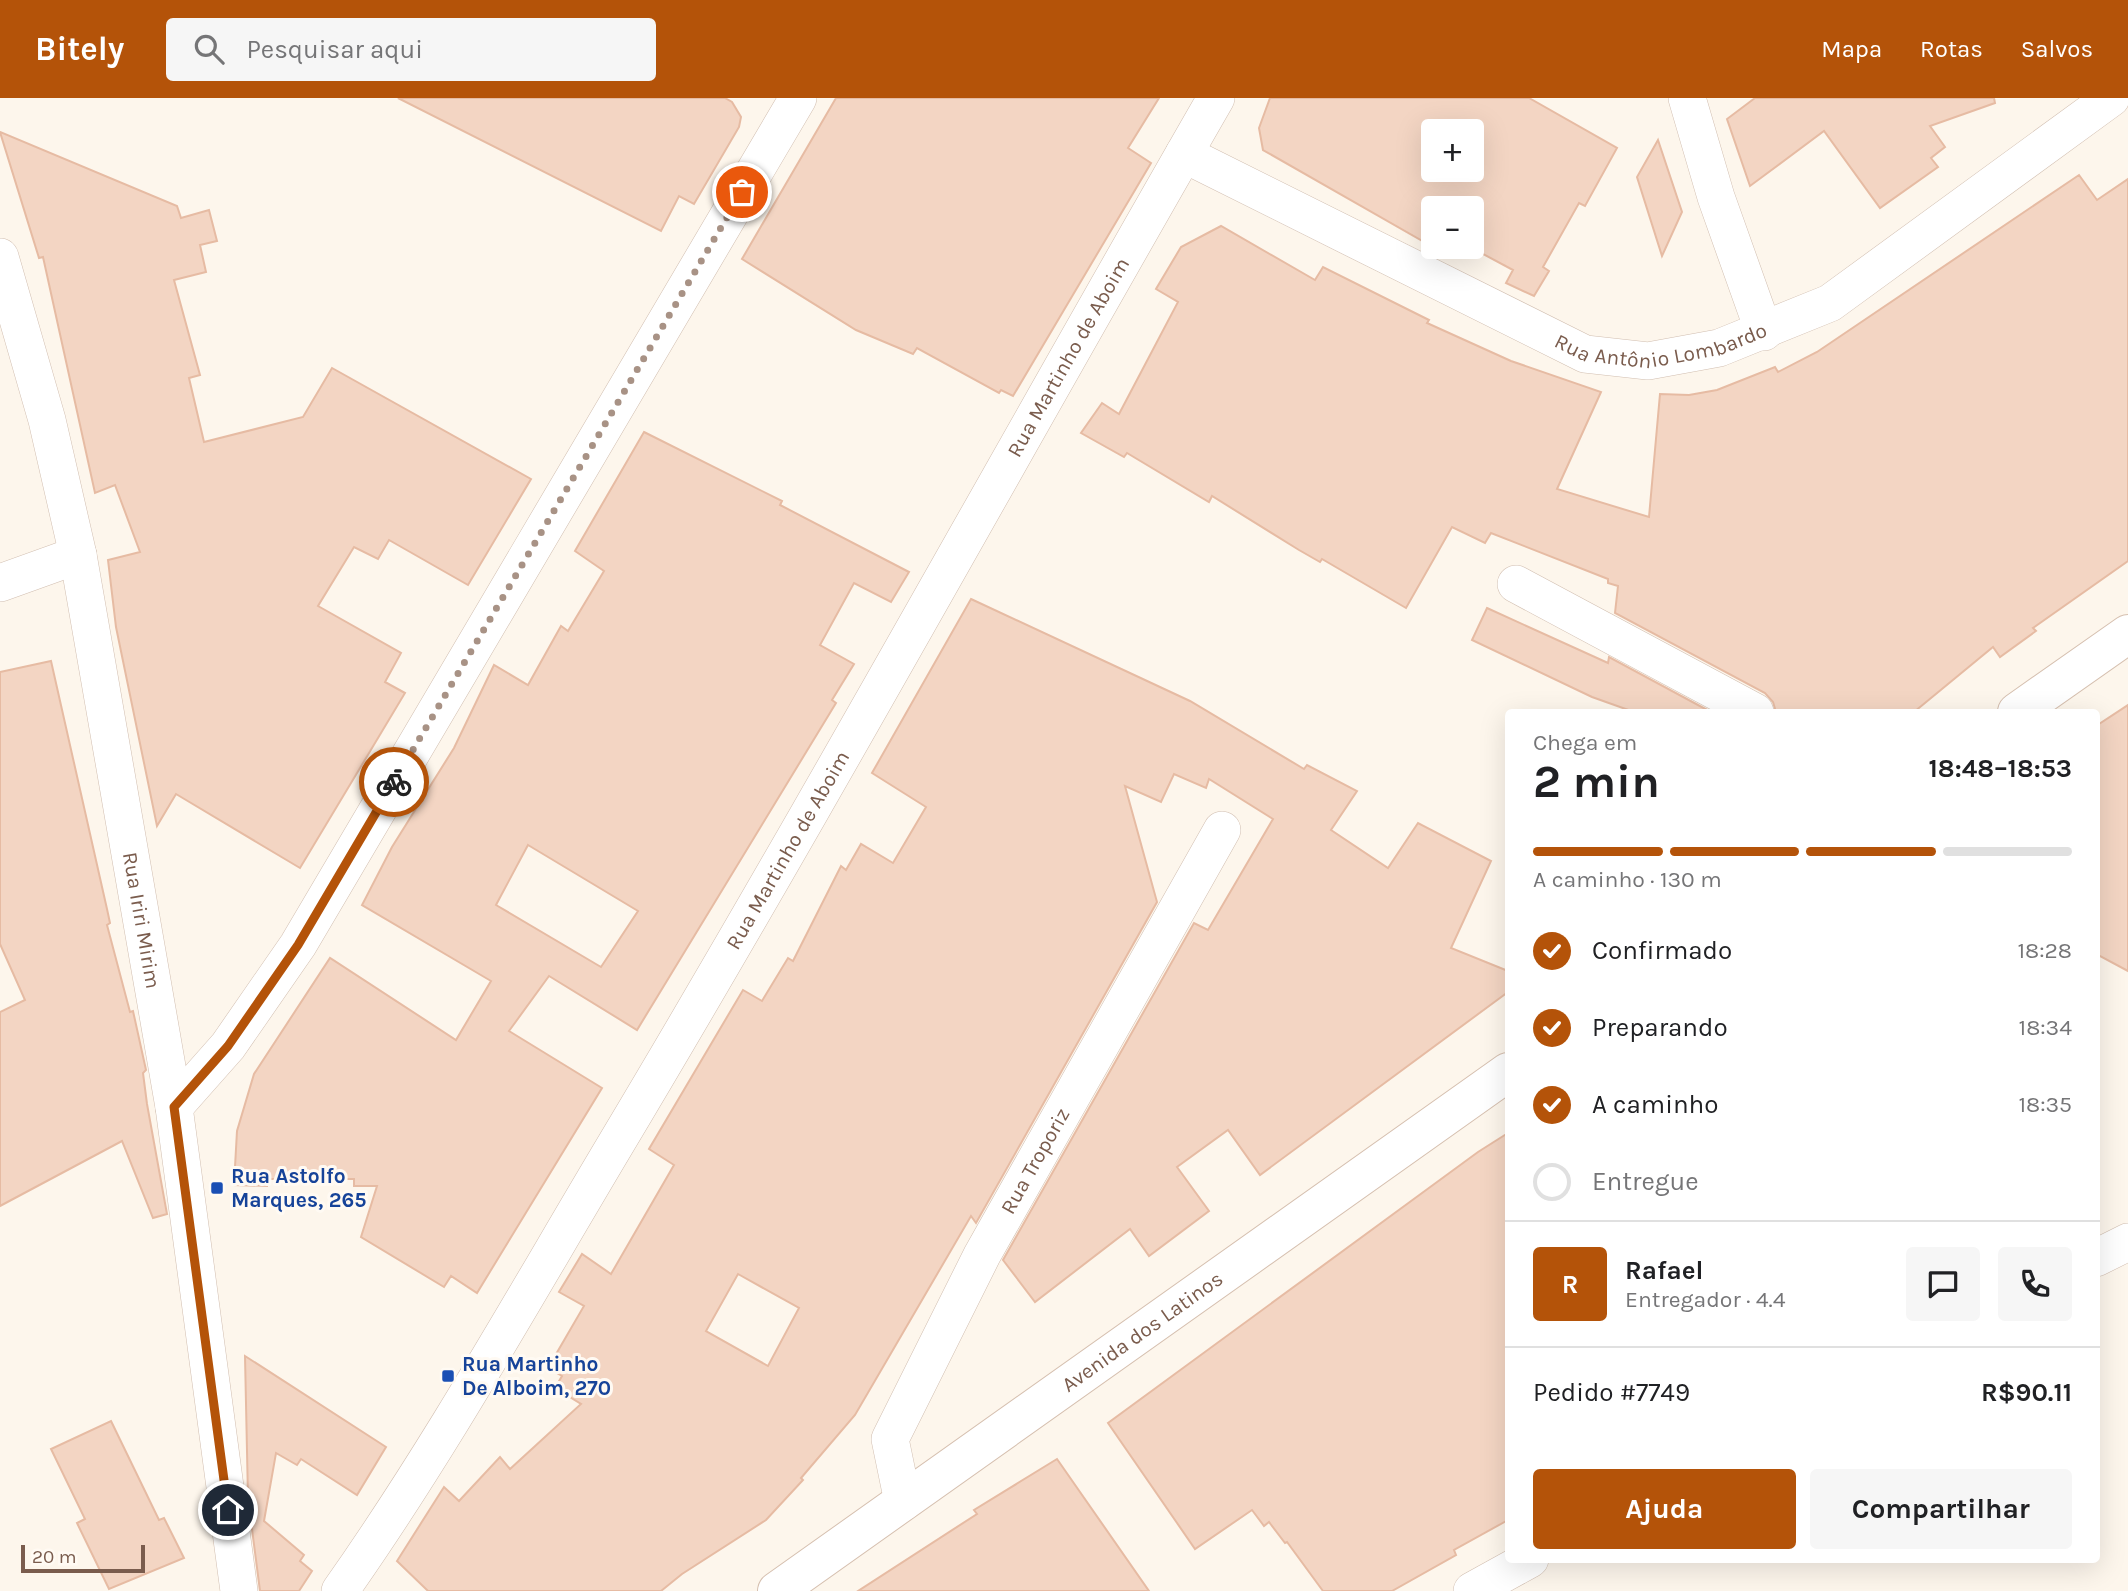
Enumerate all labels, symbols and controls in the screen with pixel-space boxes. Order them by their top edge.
search box [166,18,656,81]
text: Bitely [35,30,124,68]
icon: search [190,30,228,68]
text: Pesquisar aqui [246,34,423,65]
text: Mapa [1821,35,1882,63]
text: Rotas [1920,35,1983,63]
text: Salvos [2021,35,2093,63]
map controls [1421,119,1484,259]
button: + [1421,119,1484,182]
pin [712,162,772,222]
icon: bag [723,173,761,211]
button: − [1421,196,1484,259]
street label: Rua Martinho de Aboim [1002,253,1134,461]
street label: Rua Antônio Lombardo [1551,318,1770,373]
text: Chega em [1533,729,1637,756]
street label: Rua Martinho de Aboim [721,746,854,954]
courier [359,747,429,817]
text: 18:48–18:53 [1929,753,2072,784]
text: 2 min [1533,755,1660,809]
icon: bike [375,763,413,801]
street label: Rua Iriri Mirim [118,850,165,991]
text: A caminho · 130 m [1533,866,1722,893]
icon: check [1533,932,1571,970]
text: Confirmado [1592,935,1732,966]
text: 18:28 [2018,937,2072,964]
icon: check [1533,1009,1571,1047]
text: Preparando [1592,1012,1728,1043]
text: 18:34 [2019,1014,2072,1041]
icon: check [1533,1086,1571,1124]
text: A caminho [1592,1089,1719,1120]
text: 18:35 [2018,1091,2072,1118]
street label: Rua Troporiz [996,1104,1074,1218]
place label: Rua Astolfo Marques, 265 [231,1164,366,1213]
text: Entregue [1592,1166,1699,1197]
marker: Rua Astolfo Marques, 265 [209,1180,225,1196]
button: chat [1906,1247,1980,1321]
button: phone [1998,1247,2072,1321]
text: Rafael [1625,1255,1703,1286]
street label: Avenida dos Latinos [1057,1266,1227,1397]
text: R [1562,1269,1578,1300]
text: Entregador · 4.4 [1625,1286,1786,1313]
place label: Rua Martinho De Alboim, 270 [462,1352,611,1400]
marker: Rua Martinho De Alboim, 270 [440,1368,456,1384]
text: Pedido #7749 [1533,1377,1690,1408]
text: R$90.11 [1981,1377,2072,1408]
button: Ajuda [1533,1469,1796,1549]
button: Compartilhar [1810,1469,2072,1549]
pin [198,1480,258,1540]
icon: home [209,1491,247,1529]
scale bar [21,1542,145,1574]
text: 20 m [32,1546,77,1568]

